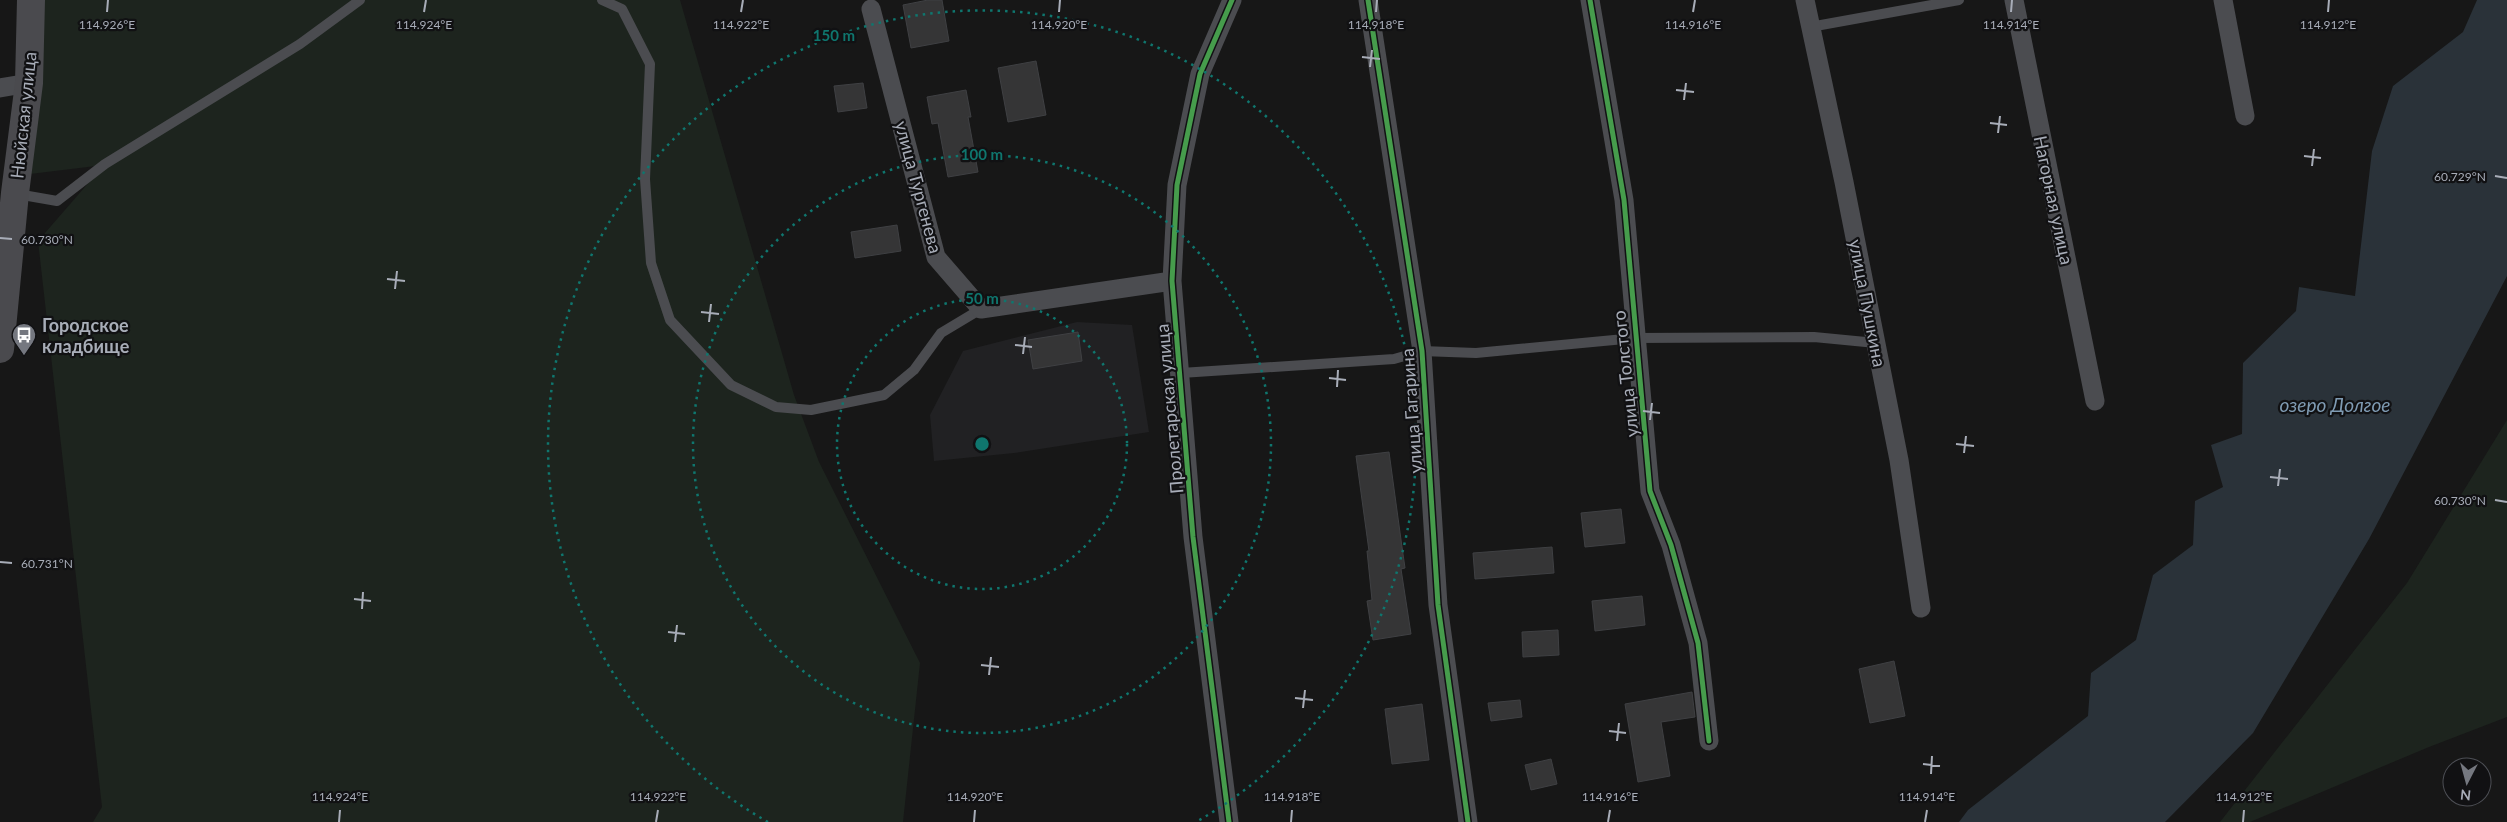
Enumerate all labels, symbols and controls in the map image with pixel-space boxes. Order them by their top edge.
text: 114.926°E [79,17,135,32]
text: 114.924°E [396,17,452,32]
text: 114.922°E [713,17,769,32]
text: 114.920°E [1031,17,1087,32]
text: 114.918°E [1348,17,1404,32]
text: 114.916°E [1665,17,1721,32]
text: 114.914°E [1983,17,2039,32]
text: 114.912°E [2300,17,2356,32]
text: 150 m [813,26,855,44]
street label: Нюйская улица [5,50,41,180]
street label: улица Тургенева [891,118,947,256]
street label: Нагорная улица [2030,133,2078,267]
text: 100 m [961,145,1003,163]
text: 60.729°N [2434,169,2486,184]
text: 60.730°N [21,232,73,247]
street label: улица Пушкина [1845,237,1891,369]
text: 50 m [965,289,999,307]
street label: улица Толстого [1607,309,1643,439]
place label: Городское кладбище [42,314,130,357]
bus stop icon: Городское кладбище [11,322,37,356]
street label: Пролетарская улица [1151,323,1187,495]
street label: улица Гагарина [1396,348,1426,474]
water label: озеро Долгое [2279,393,2391,416]
centre of rings [973,435,991,453]
text: 60.730°N [2434,493,2486,508]
text: 60.731°N [21,556,73,571]
north arrow [2442,757,2492,807]
text: N [2459,786,2472,804]
text: 114.924°E [312,789,368,804]
text: 114.922°E [630,789,686,804]
text: 114.920°E [947,789,1003,804]
text: 114.918°E [1264,789,1320,804]
text: 114.916°E [1582,789,1638,804]
text: 114.914°E [1899,789,1955,804]
text: 114.912°E [2216,789,2272,804]

